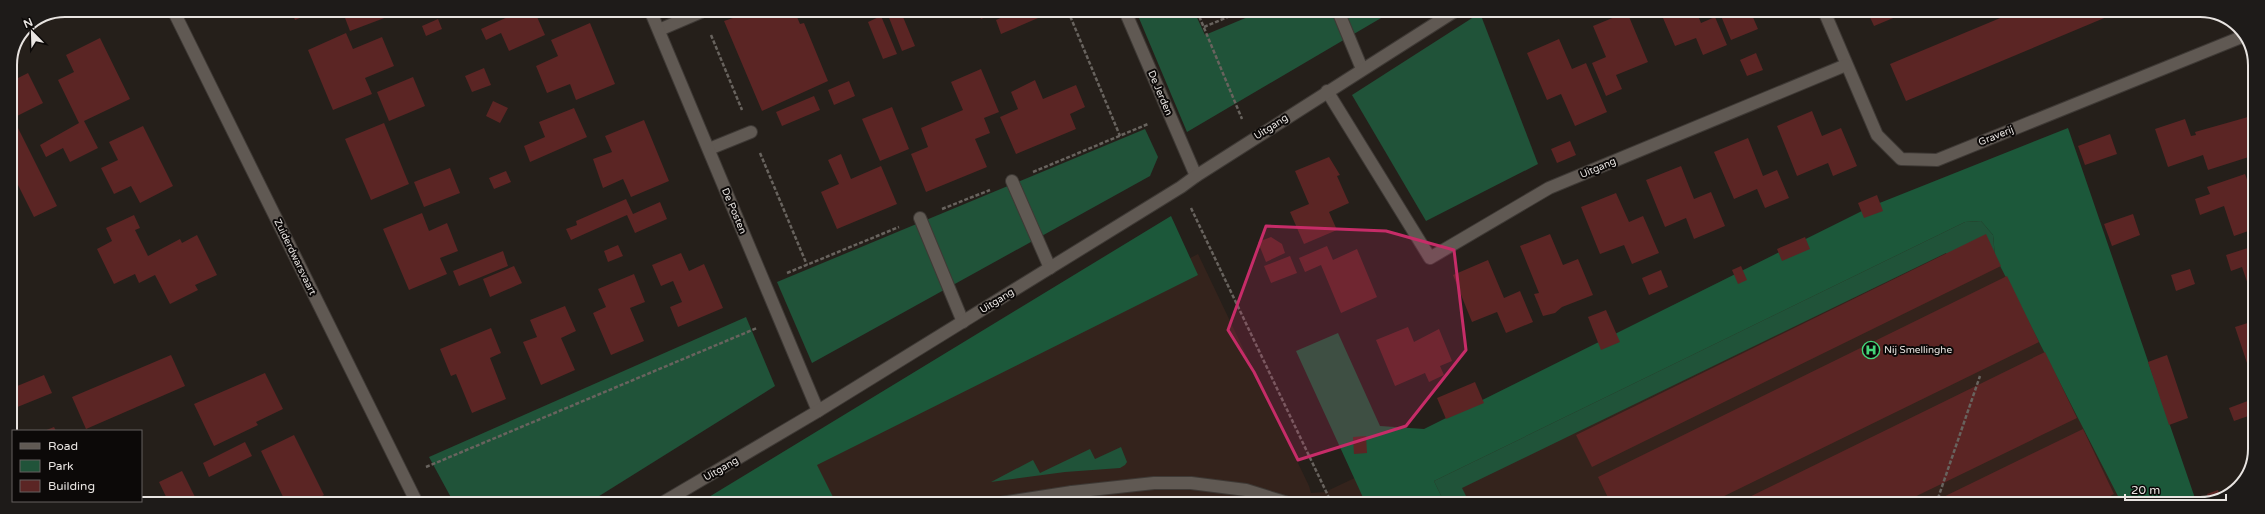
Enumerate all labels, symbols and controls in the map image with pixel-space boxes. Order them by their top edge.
north arrow [12,12,52,52]
text: N [22,16,35,31]
street label: De Jerden [1145,69,1175,117]
street label: Uitgang [1252,112,1290,142]
street label: Graverij [1977,124,2015,148]
street label: Uitgang [1578,155,1618,181]
street label: De Posten [719,186,749,236]
street label: Zuiderdwarsvaart [271,217,319,297]
street label: Uitgang [978,286,1016,316]
hospital icon: Nij Smellinghe [1861,340,1881,360]
place label: Nij Smellinghe [1884,344,1952,356]
legend [12,430,142,502]
text: Road [48,439,78,453]
street label: Uitgang [702,454,740,484]
text: Park [48,459,74,473]
scale bar [2125,476,2226,502]
text: Building [48,479,95,493]
text: 20 m [2131,483,2160,497]

